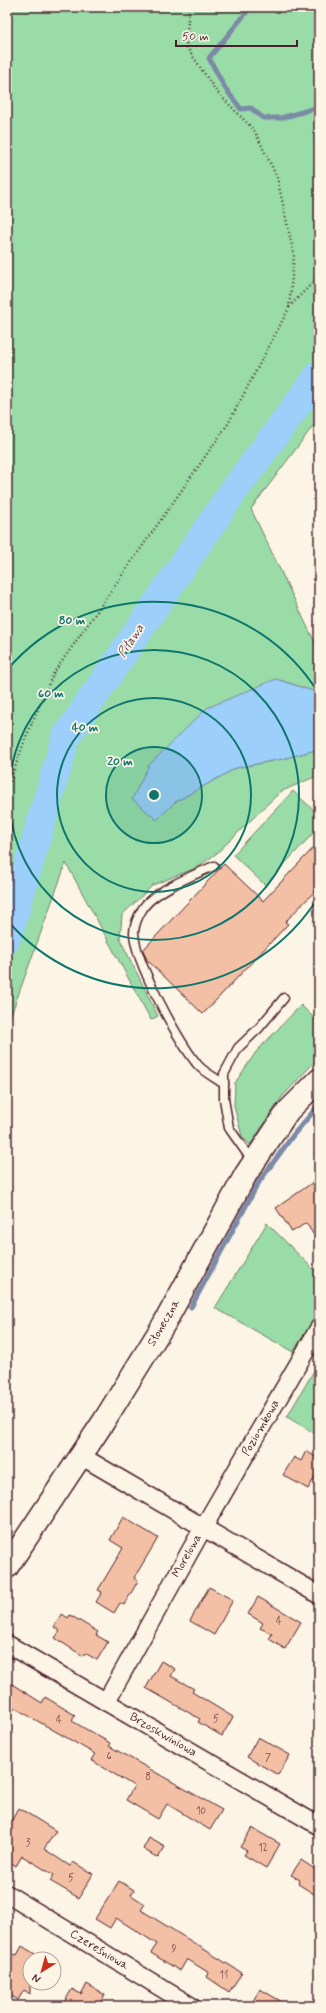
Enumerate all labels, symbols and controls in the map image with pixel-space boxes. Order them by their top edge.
scale bar [176,22,297,48]
text: 50 m [182,29,209,45]
text: 80 m [59,613,86,629]
water label: Piława [114,620,149,661]
text: 60 m [38,686,64,702]
text: 40 m [72,720,99,736]
text: 20 m [107,754,133,770]
centre of rings [147,788,161,802]
street label: Słoneczna [144,1296,184,1350]
street label: Poziomkowa [238,1397,284,1459]
street label: Morelowa [168,1531,206,1581]
house number: 4 [276,1615,282,1628]
street label: Brzoskwiniowa [126,1709,200,1761]
house number: 5 [213,1713,219,1726]
house number: 4 [56,1714,62,1727]
house number: 6 [106,1750,112,1763]
house number: 7 [265,1752,271,1765]
house number: 8 [145,1771,151,1784]
house number: 10 [196,1805,206,1818]
house number: 3 [26,1837,31,1850]
house number: 12 [258,1842,268,1855]
house number: 5 [68,1872,74,1885]
street label: Czereśniowa [67,1926,132,1974]
house number: 9 [172,1943,177,1956]
north arrow [22,1951,62,1991]
house number: 11 [220,1969,228,1982]
text: N [29,1970,44,1986]

